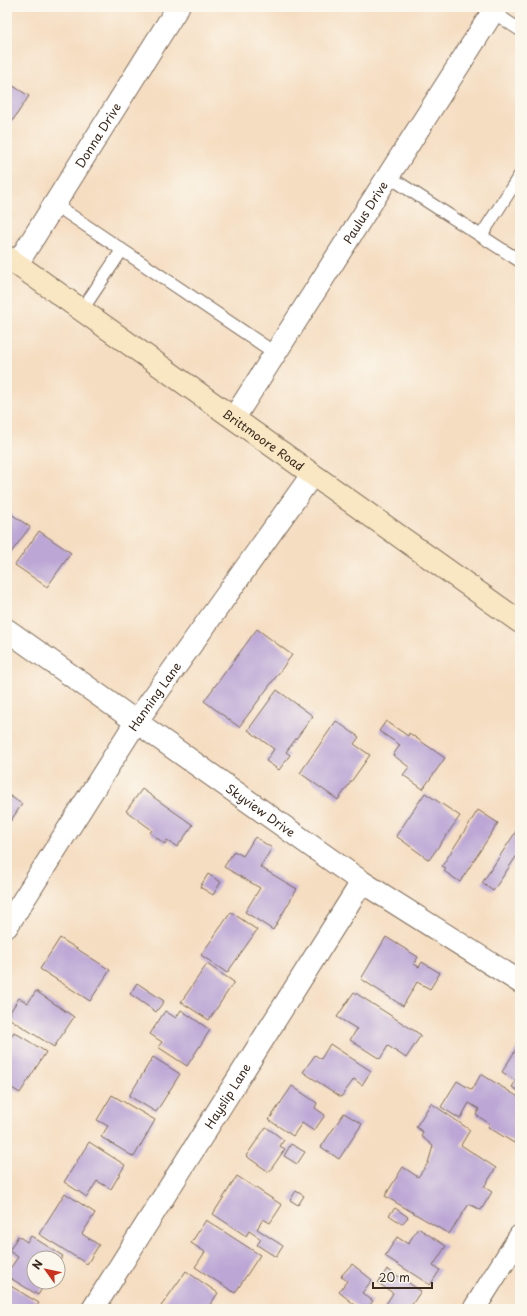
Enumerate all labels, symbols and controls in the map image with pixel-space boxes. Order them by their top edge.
street label: Donna Drive [70,99,125,171]
street label: Paulus Drive [338,177,392,247]
street label: Brittmoore Road [219,404,308,475]
street label: Hanning Lane [124,658,185,734]
street label: Skyview Drive [222,779,299,841]
street label: Hayslip Lane [200,1059,255,1132]
north arrow [26,1250,66,1290]
text: N [28,1256,47,1273]
scale bar [373,1264,432,1290]
text: 20 m [379,1268,410,1286]

